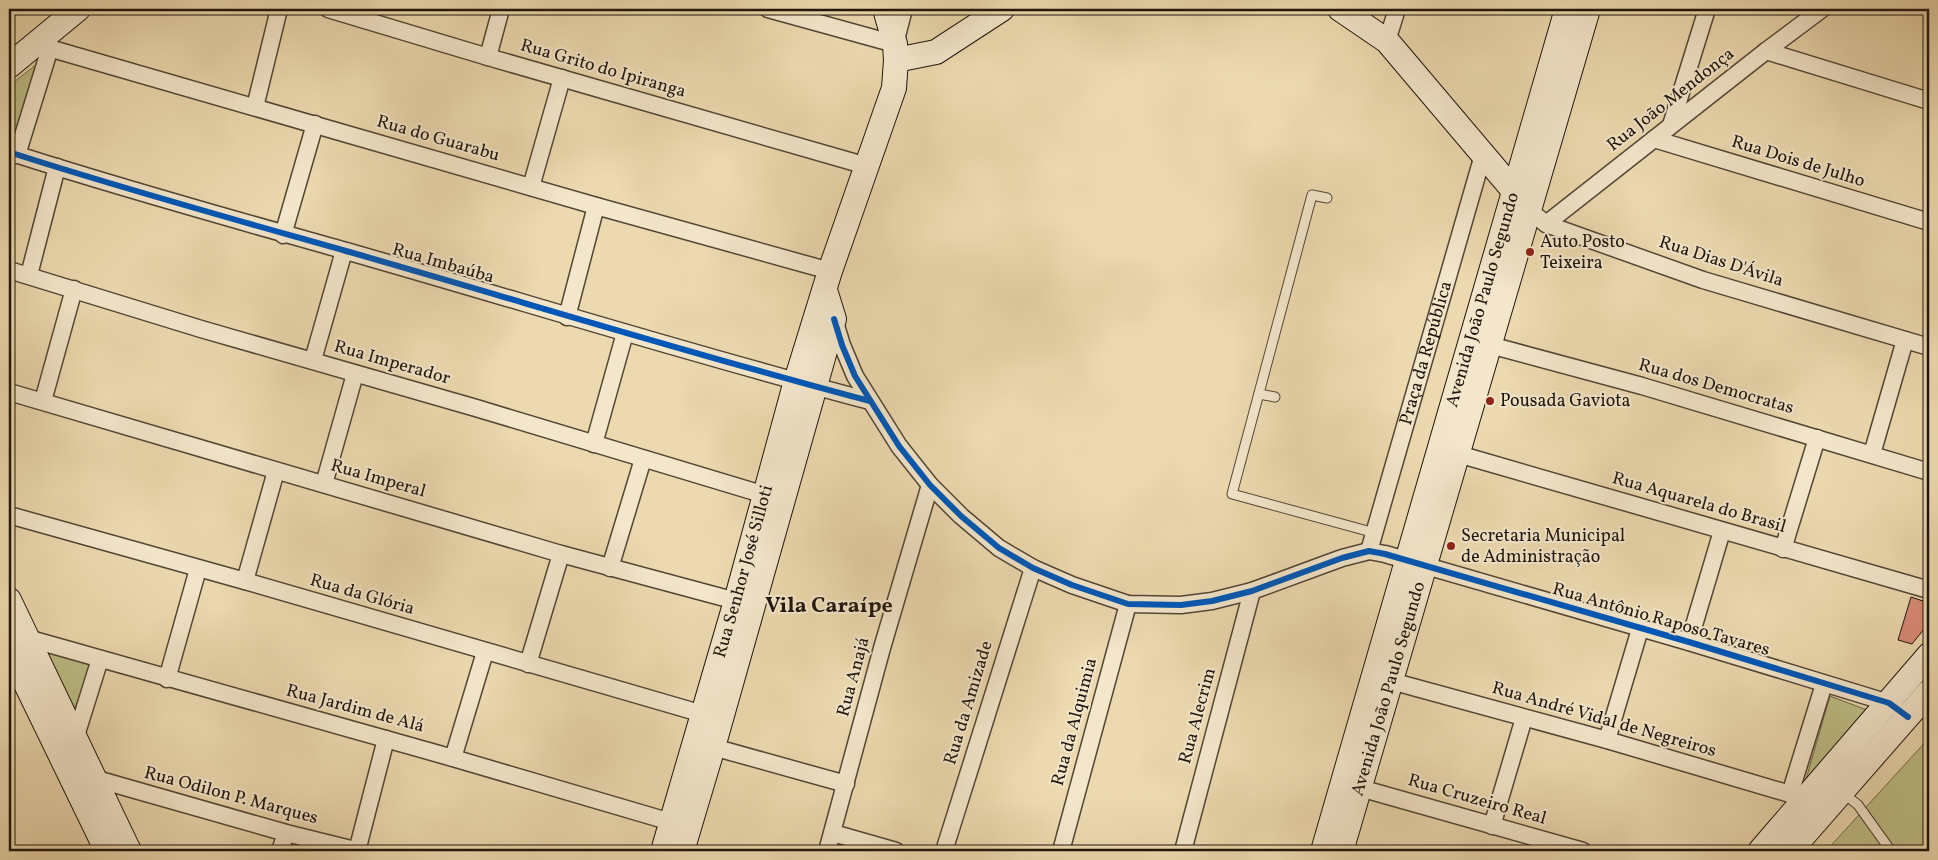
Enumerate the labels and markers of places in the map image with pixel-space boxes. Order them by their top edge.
place label: Auto Posto Teixeira [1540,230,1625,276]
marker: Auto Posto Teixeira [1524,246,1536,258]
place label: Pousada Gaviota [1500,389,1631,414]
marker: Pousada Gaviota [1484,395,1496,407]
place label: Secretaria Municipal de Administração [1461,524,1625,570]
marker: Secretaria Municipal de Administração [1445,540,1457,552]

